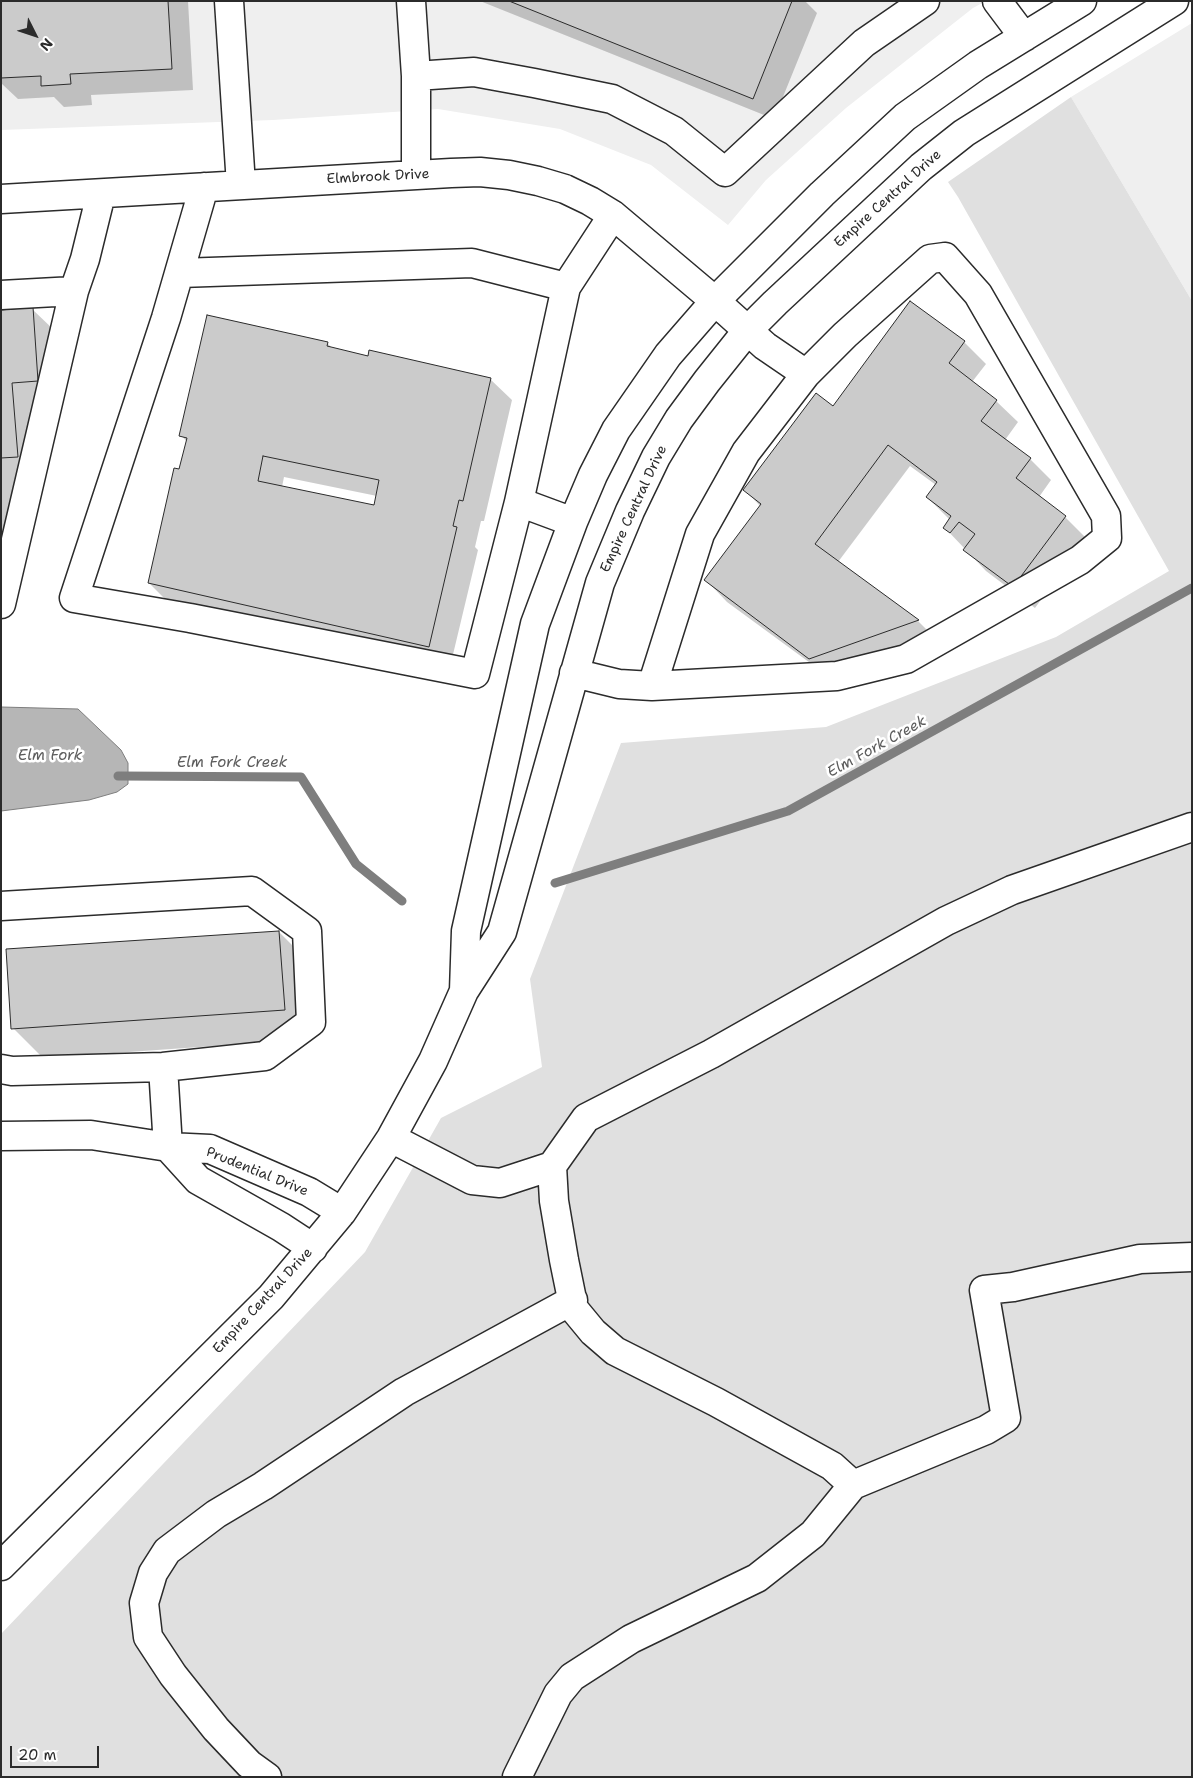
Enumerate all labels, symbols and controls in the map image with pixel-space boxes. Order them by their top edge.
north arrow [10,10,60,60]
text: N [36,35,57,55]
street label: Empire Central Drive [831,146,945,252]
street label: Elmbrook Drive [326,166,430,188]
street label: Empire Central Drive [597,443,671,575]
water label: Elm Fork Creek [824,712,930,782]
water label: Elm Fork [18,747,82,765]
water label: Elm Fork Creek [177,754,287,772]
street label: Prudential Drive [203,1144,311,1200]
street label: Empire Central Drive [210,1245,316,1357]
scale bar [12,1736,101,1768]
text: 20 m [18,1745,57,1765]

